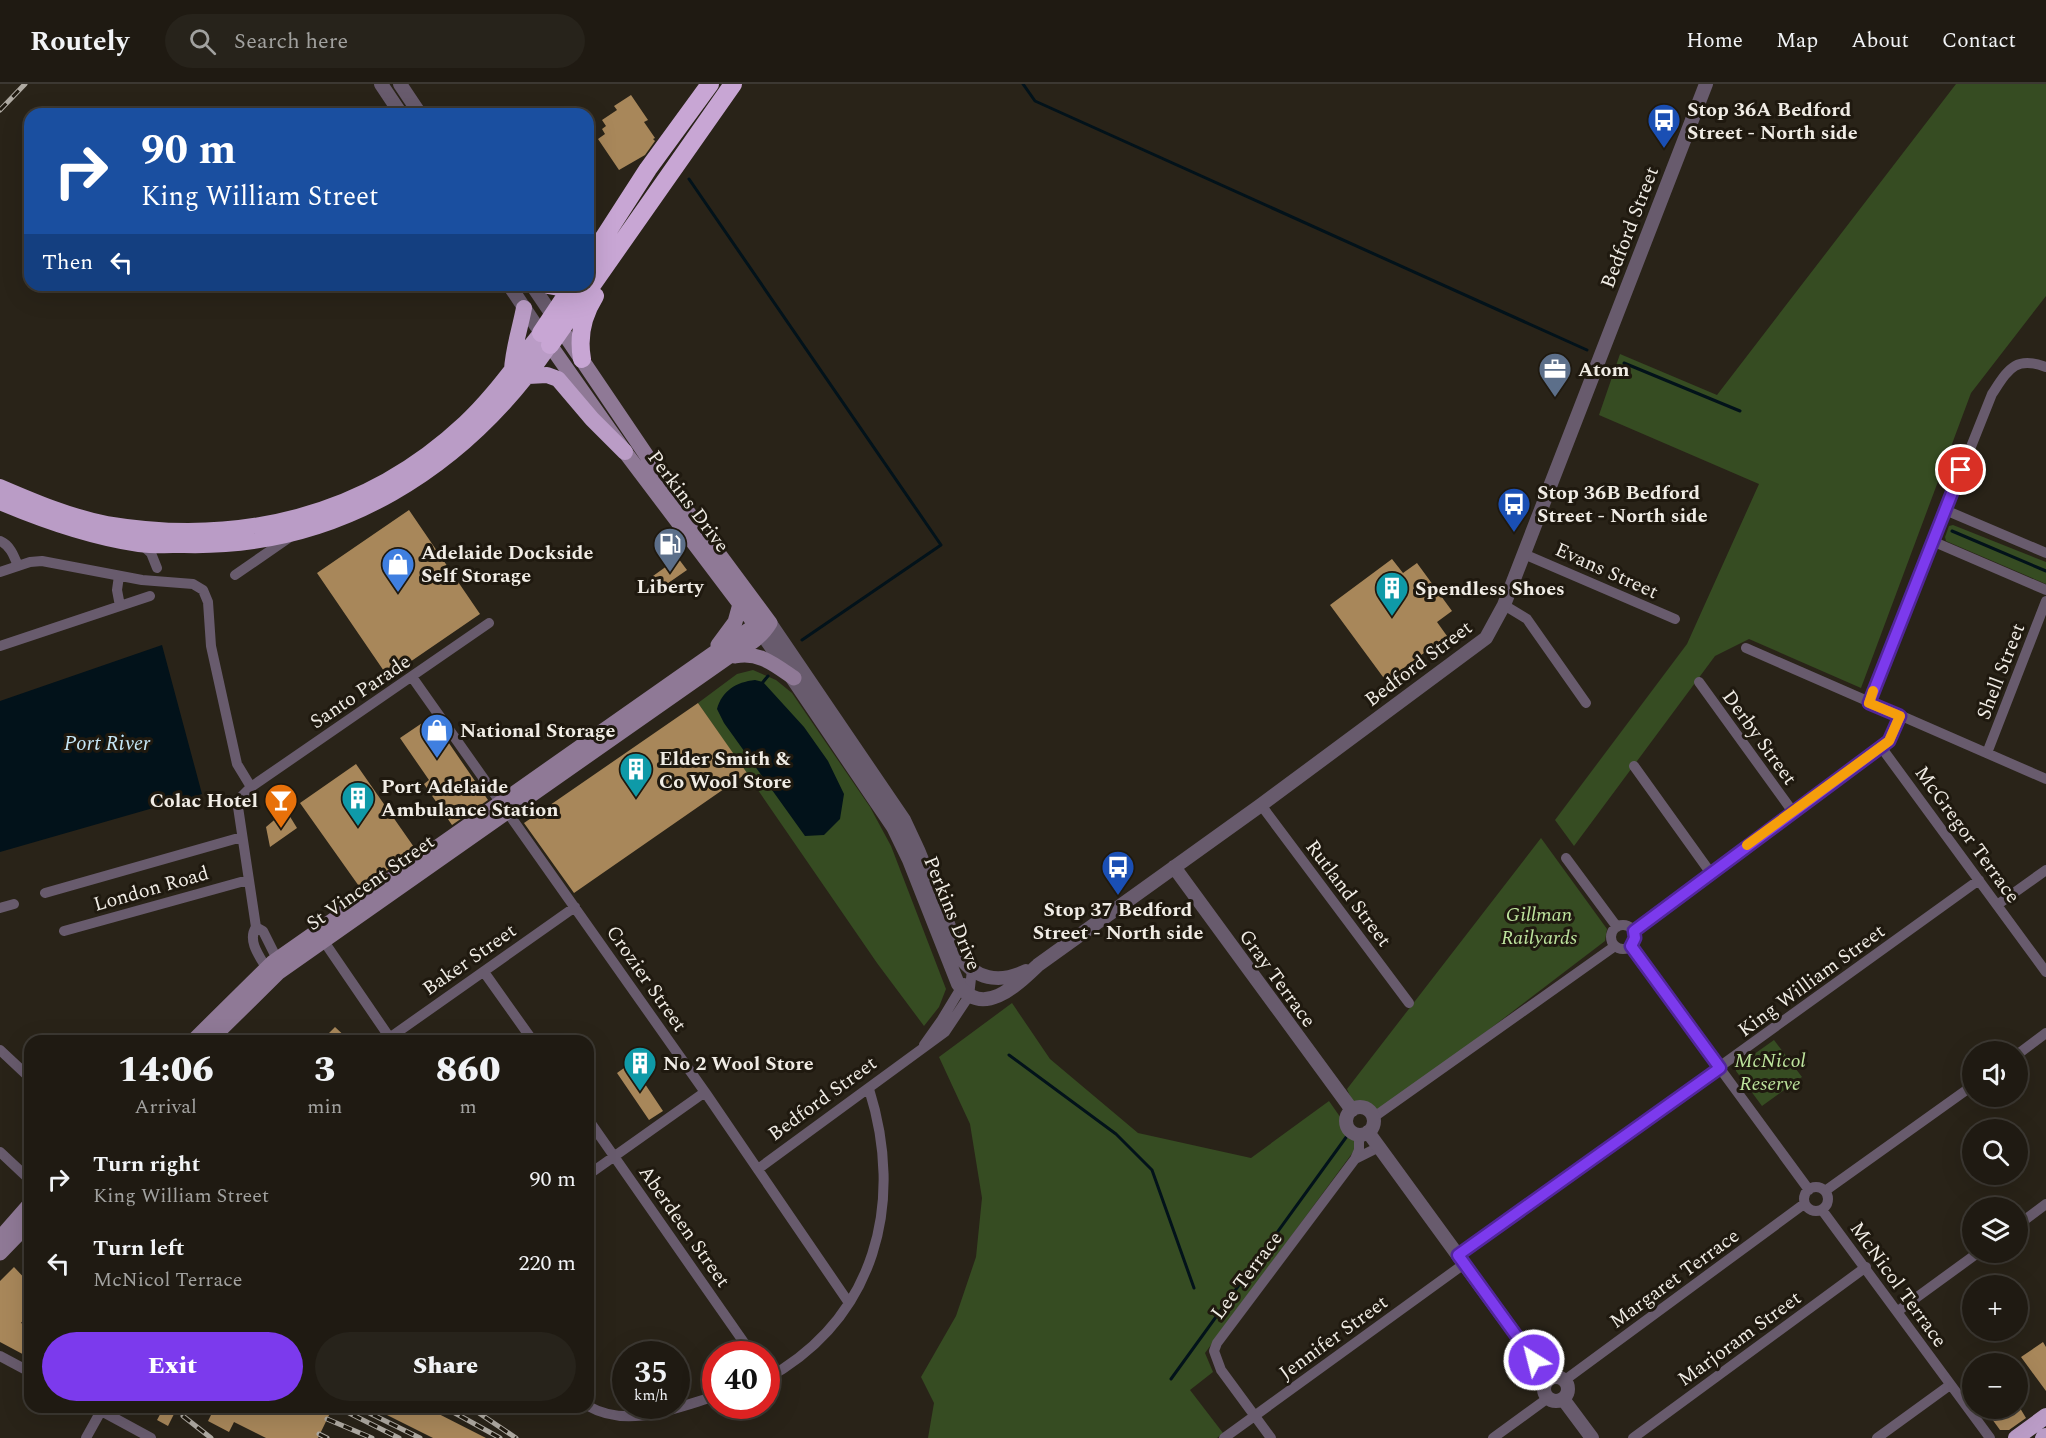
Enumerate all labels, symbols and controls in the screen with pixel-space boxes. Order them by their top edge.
search box [165,14,585,68]
text: Routely [30,20,129,63]
icon: search [186,25,219,58]
text: Search here [234,25,348,58]
text: Home [1686,25,1743,57]
text: Map [1776,25,1818,57]
text: About [1851,25,1909,57]
text: Contact [1942,25,2016,57]
place label: Stop 36A Bedford Street - North side [1687,95,1858,148]
bus stop icon: Stop 36A Bedford Street - North side [1646,102,1682,149]
text: 90 m [141,119,236,182]
icon: right [42,132,120,210]
street label: Bedford Street [1593,162,1667,293]
text: King William Street [141,176,379,218]
text: Then [42,246,93,279]
icon: left [105,246,138,279]
office icon: Atom [1537,351,1573,398]
place label: Atom [1578,355,1630,385]
street label: Perkins Drive [640,444,737,559]
pin [1935,444,1986,495]
icon: arrive [1944,453,1977,486]
place label: Stop 36B Bedford Street - North side [1537,478,1708,531]
bus stop icon: Stop 36B Bedford Street - North side [1496,486,1532,533]
fuel station icon: Liberty [652,526,688,573]
street label: Evans Street [1550,535,1663,607]
place label: Adelaide Dockside Self Storage [421,538,593,591]
shop icon: Adelaide Dockside Self Storage [380,546,416,593]
building icon: Spendless Shoes [1374,570,1410,617]
place label: Liberty [636,572,705,602]
place label: Spendless Shoes [1415,574,1565,604]
street label: Bedford Street [1358,613,1479,714]
street label: Shell Street [1969,619,2033,724]
street label: Santo Parade [304,647,417,737]
street label: Derby Street [1714,684,1804,791]
shop icon: National Storage [419,712,455,759]
place label: National Storage [460,716,616,746]
water label: Port River [64,728,151,760]
place label: Elder Smith & Co Wool Store [659,744,792,797]
building icon: Elder Smith & Co Wool Store [618,751,654,798]
street label: McGregor Terrace [1907,760,2027,910]
place label: Port Adelaide Ambulance Station [381,772,559,825]
building icon: Port Adelaide Ambulance Station [340,780,376,827]
bar icon: Colac Hotel [263,782,299,829]
place label: Colac Hotel [150,786,258,816]
street label: St Vincent Street [300,827,441,938]
street label: Rutland Street [1298,834,1399,954]
bus stop icon: Stop 37 Bedford Street - North side [1100,849,1136,896]
street label: Perkins Drive [915,852,989,975]
street label: London Road [90,858,213,920]
place label: Stop 37 Bedford Street - North side [1033,895,1203,948]
park label: Gillman Railyards [1501,900,1577,953]
street label: Baker Street [416,916,523,1003]
street label: King William Street [1732,917,1892,1045]
street label: Crozier Street [598,919,694,1038]
street label: Gray Terrace [1231,923,1323,1034]
map controls [1962,1041,2028,1419]
button: sound [1962,1041,2028,1107]
text: 14:06 [117,1043,214,1098]
text: 3 [314,1043,336,1098]
text: 860 [436,1043,501,1098]
building icon: No 2 Wool Store [622,1045,658,1092]
park label: McNicol Reserve [1734,1046,1806,1099]
place label: No 2 Wool Store [663,1049,814,1079]
street label: Bedford Street [762,1049,883,1149]
text: Arrival [135,1092,197,1122]
text: min [307,1092,342,1122]
text: m [460,1092,477,1122]
button: search [1962,1119,2028,1185]
text: Turn right [93,1148,200,1181]
street label: Aberdeen Street [631,1159,738,1294]
icon: right [42,1163,75,1196]
text: 90 m [530,1163,576,1196]
text: King William Street [93,1181,269,1211]
button: layers [1962,1197,2028,1263]
street label: McNicol Terrace [1842,1215,1954,1354]
street label: Margaret Terrace [1603,1221,1746,1336]
street label: Lee Terrace [1203,1225,1290,1326]
text: Turn left [93,1232,185,1265]
icon: left [42,1247,75,1280]
text: 220 m [519,1247,576,1280]
text: McNicol Terrace [93,1265,243,1295]
button: + [1962,1275,2028,1341]
street label: Marjoram Street [1671,1284,1808,1394]
street label: Jennifer Street [1273,1288,1394,1388]
position arrow [1502,1328,1566,1392]
button: Exit [42,1332,303,1401]
button: Share [315,1332,576,1401]
speed limit sign: 40 [702,1341,780,1419]
text: 35 [634,1350,668,1396]
button: − [1962,1353,2028,1419]
text: km/h [634,1384,668,1407]

